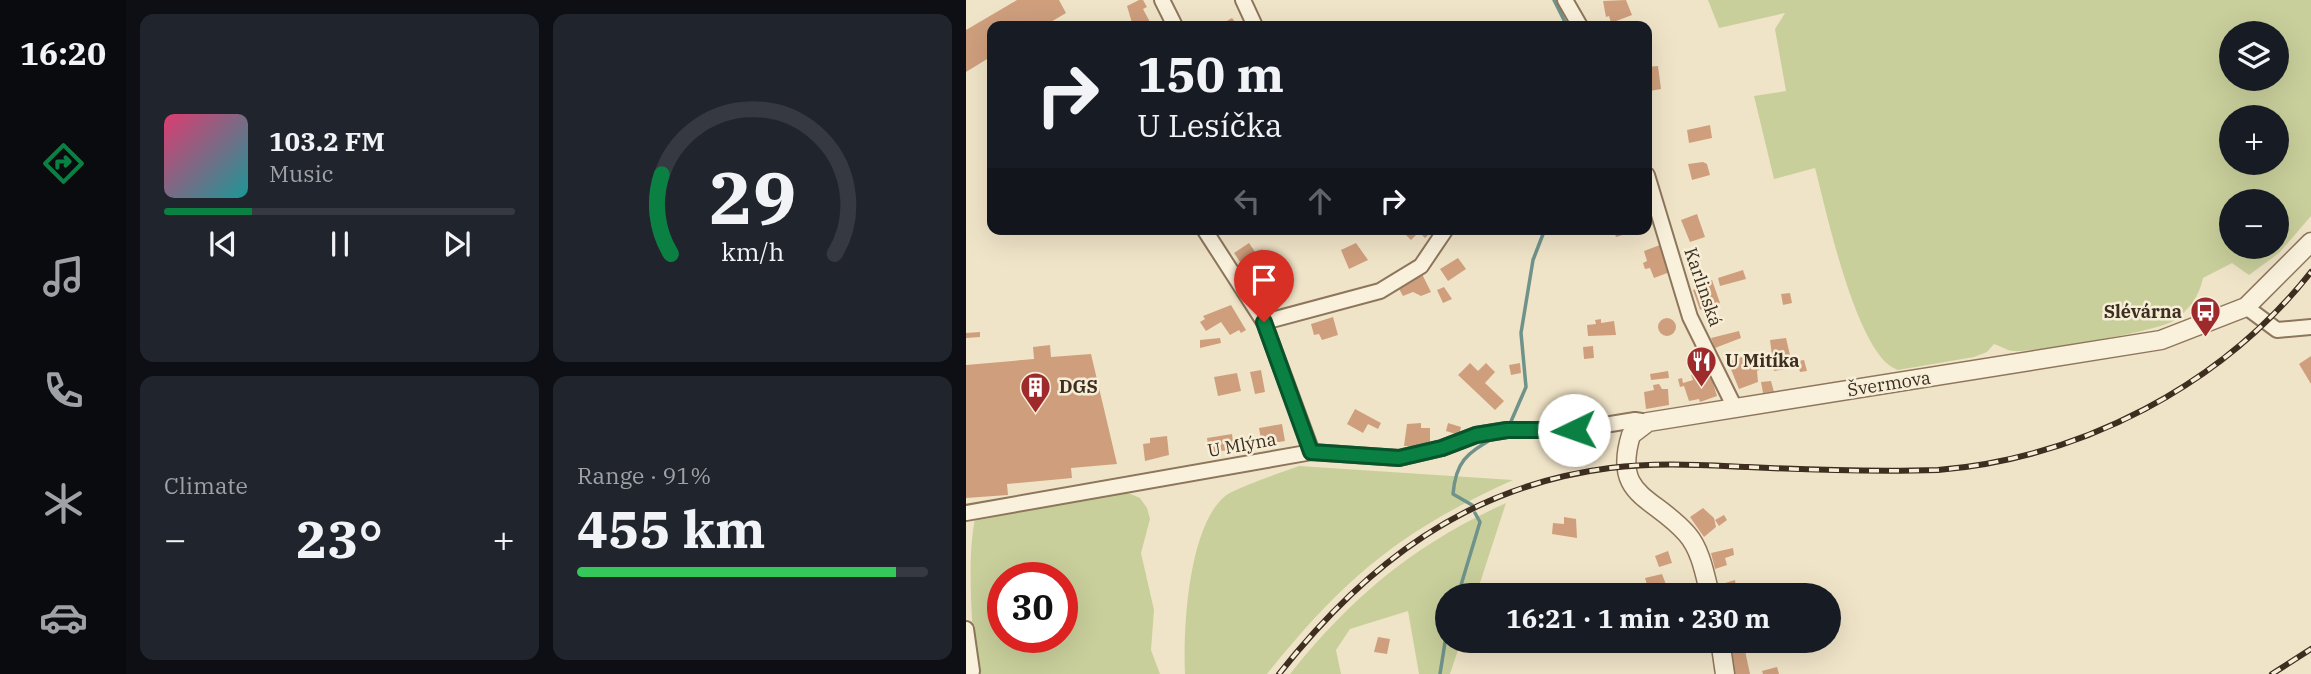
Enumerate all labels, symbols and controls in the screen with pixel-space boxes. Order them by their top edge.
map controls [2219,21,2289,259]
button: layers [2219,21,2289,91]
text: 16:20 [20,32,106,74]
text: 150 m [1137,42,1284,105]
icon: right [1022,49,1113,140]
text: U Lesíčka [1137,104,1282,146]
button: + [2219,105,2289,175]
text: 103.2 FM [269,124,385,158]
icon: directions [39,139,88,188]
text: 29 [709,150,796,245]
text: Music [269,158,334,188]
icon: left [1228,182,1266,220]
icon: ahead [1301,182,1339,220]
icon: right [1374,182,1412,220]
button: − [2219,189,2289,259]
icon: previous [204,225,242,263]
icon: pause [321,225,359,263]
icon: next [438,225,476,263]
text: km/h [721,235,784,268]
street label: Karlinská [1679,244,1728,329]
pin [1234,250,1294,322]
icon: music [39,252,88,301]
icon: arrive [1245,261,1283,299]
bus stop icon: Slévárna [2188,295,2222,339]
place label: Slévárna [2104,300,2182,323]
restaurant icon: U Mitíka [1685,344,1719,388]
place label: U Mitíka [1725,349,1800,372]
street label: Švermova [1845,365,1932,401]
icon: phone [39,366,88,415]
building icon: DGS [1019,370,1053,414]
place label: DGS [1059,375,1098,398]
position arrow [1537,393,1611,467]
street label: U Mlýna [1206,427,1278,462]
text: Range · 91% [577,460,711,490]
text: Climate [164,470,248,500]
icon: climate [39,479,88,528]
text: 455 km [577,495,766,562]
text: 23° [296,505,383,572]
text: − [164,514,187,563]
text: + [492,514,515,563]
speed limit sign: 30 [987,562,1078,653]
icon: car [39,593,88,642]
text: 16:21 · 1 min · 230 m [1506,601,1770,635]

